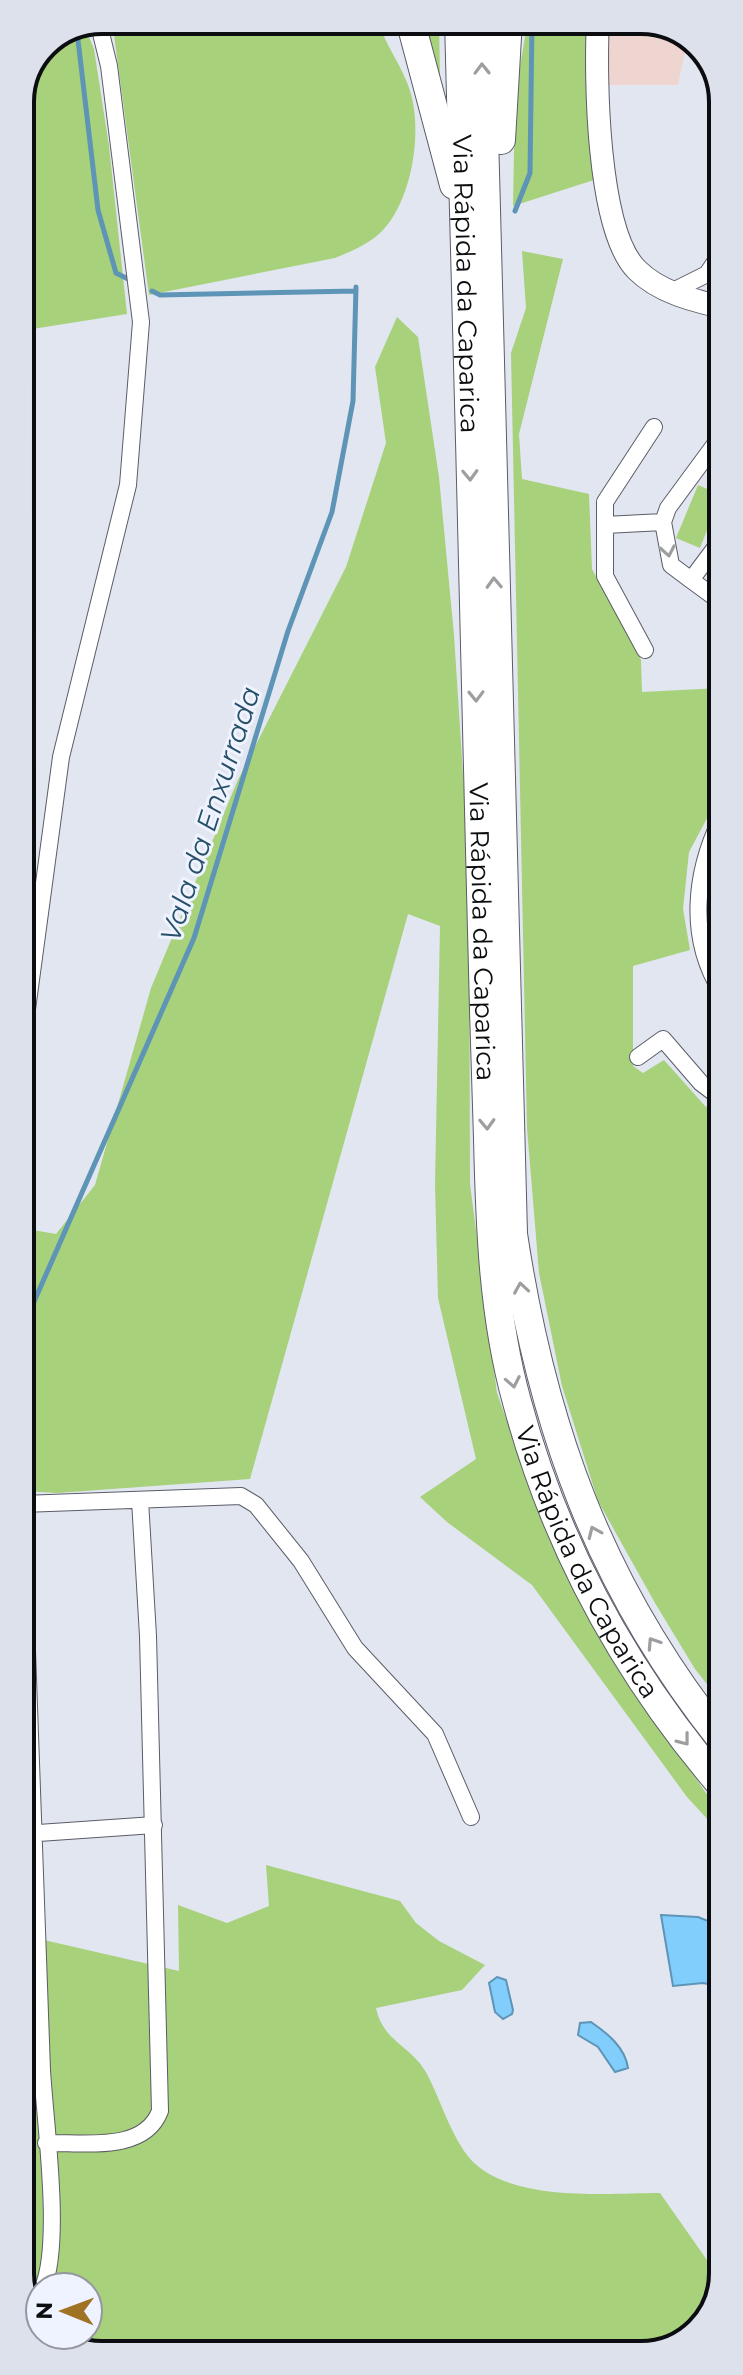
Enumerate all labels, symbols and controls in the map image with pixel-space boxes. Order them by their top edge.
one-way arrow [473,62,491,75]
street label: Via Rápida da Caparica [446,134,486,434]
one-way arrow [461,469,478,482]
one-way arrow [659,545,676,558]
one-way arrow [486,576,503,589]
water label: Vala da Enxurrada [153,682,267,946]
one-way arrow [467,690,485,703]
street label: Via Rápida da Caparica [462,782,502,1082]
one-way arrow [479,1118,496,1131]
one-way arrow [513,1281,530,1295]
one-way arrow [503,1375,520,1389]
street label: Via Rápida da Caparica [509,1422,666,1704]
one-way arrow [588,1526,604,1540]
one-way arrow [648,1637,663,1652]
one-way arrow [675,1731,689,1746]
north arrow [24,2271,104,2351]
text: N [31,2302,58,2320]

